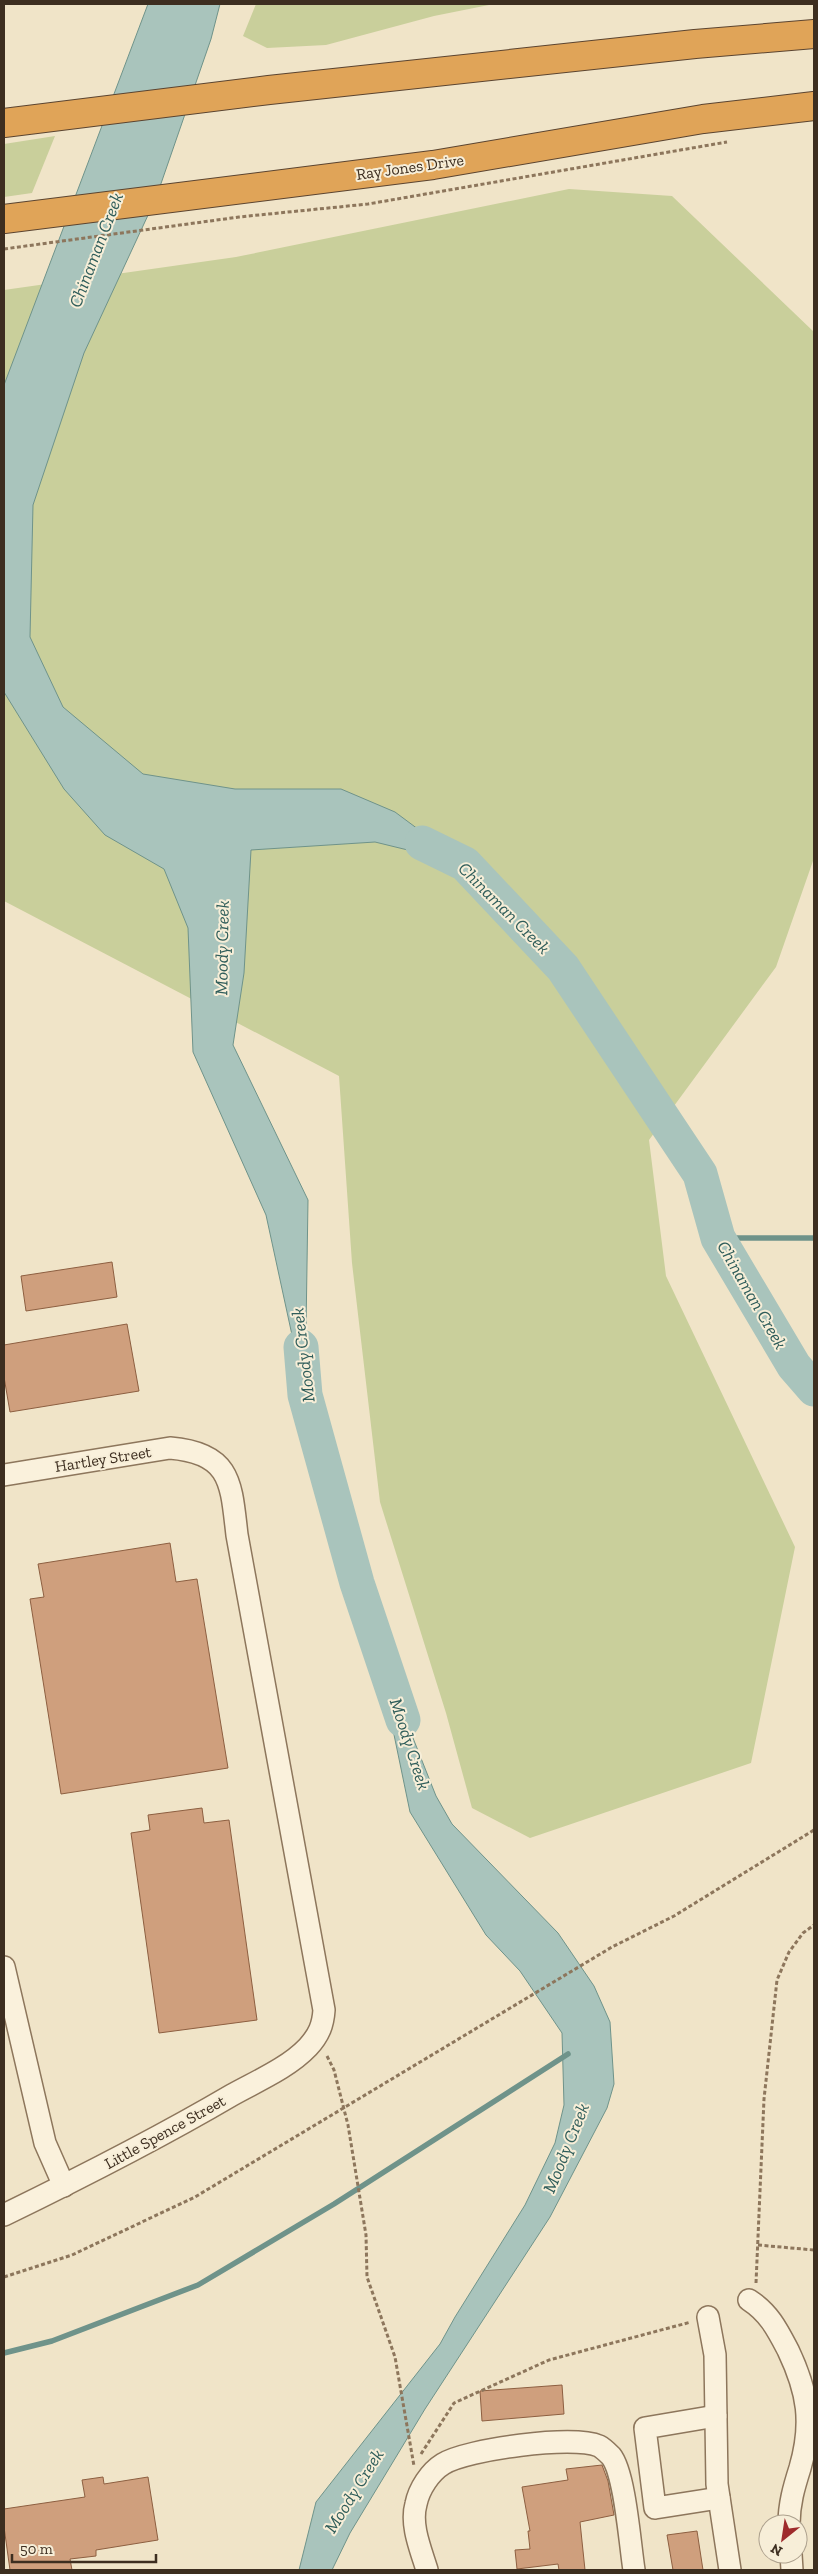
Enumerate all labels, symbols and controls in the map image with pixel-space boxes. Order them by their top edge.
street label: Ray Jones Drive [355,150,465,184]
water label: Chinaman Creek [64,189,128,311]
water label: Chinaman Creek [453,857,555,959]
water label: Moody Creek [210,900,234,996]
water label: Chinaman Creek [712,1237,792,1353]
water label: Moody Creek [286,1306,320,1404]
street label: Hartley Street [53,1442,153,1476]
water label: Moody Creek [385,1695,435,1793]
street label: Little Spence Street [101,2091,229,2173]
water label: Moody Creek [538,2100,594,2196]
water label: Moody Creek [319,2445,389,2537]
north arrow [758,2514,808,2564]
scale bar [12,2532,156,2564]
text: 50 m [20,2540,53,2558]
text: N [768,2540,786,2560]

